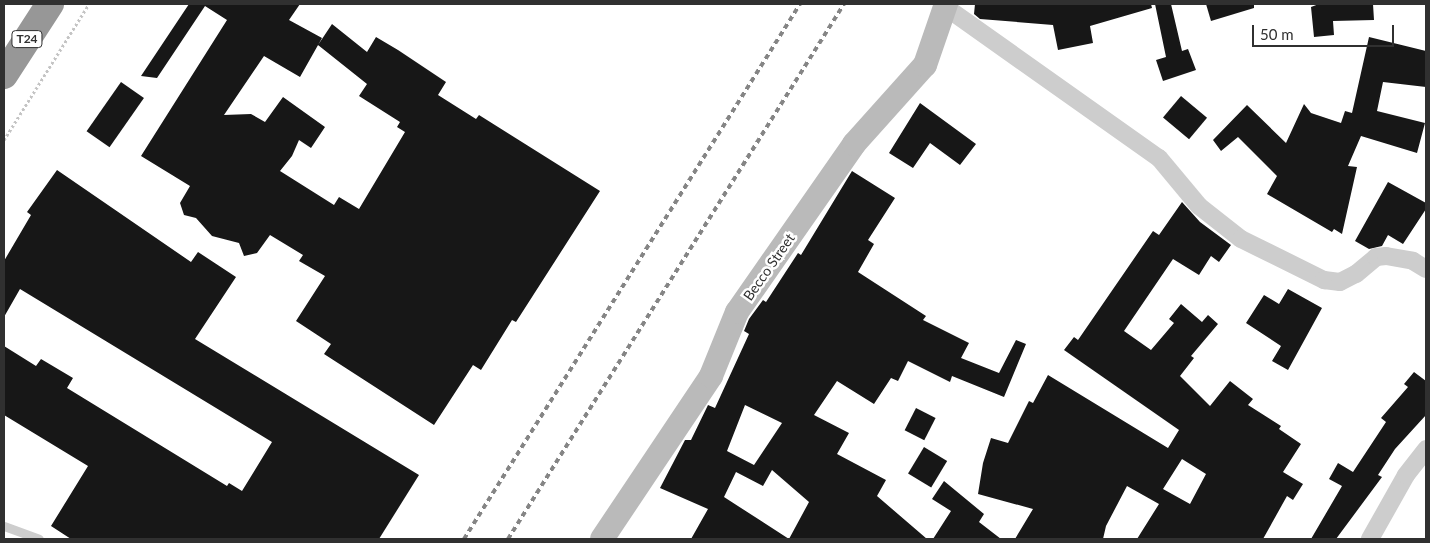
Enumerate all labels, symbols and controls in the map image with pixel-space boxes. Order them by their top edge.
scale bar [1255,15,1398,47]
text: 50 m [1260,25,1294,43]
road number: T24 [11,30,43,48]
street label: Becco Street [740,230,798,304]

